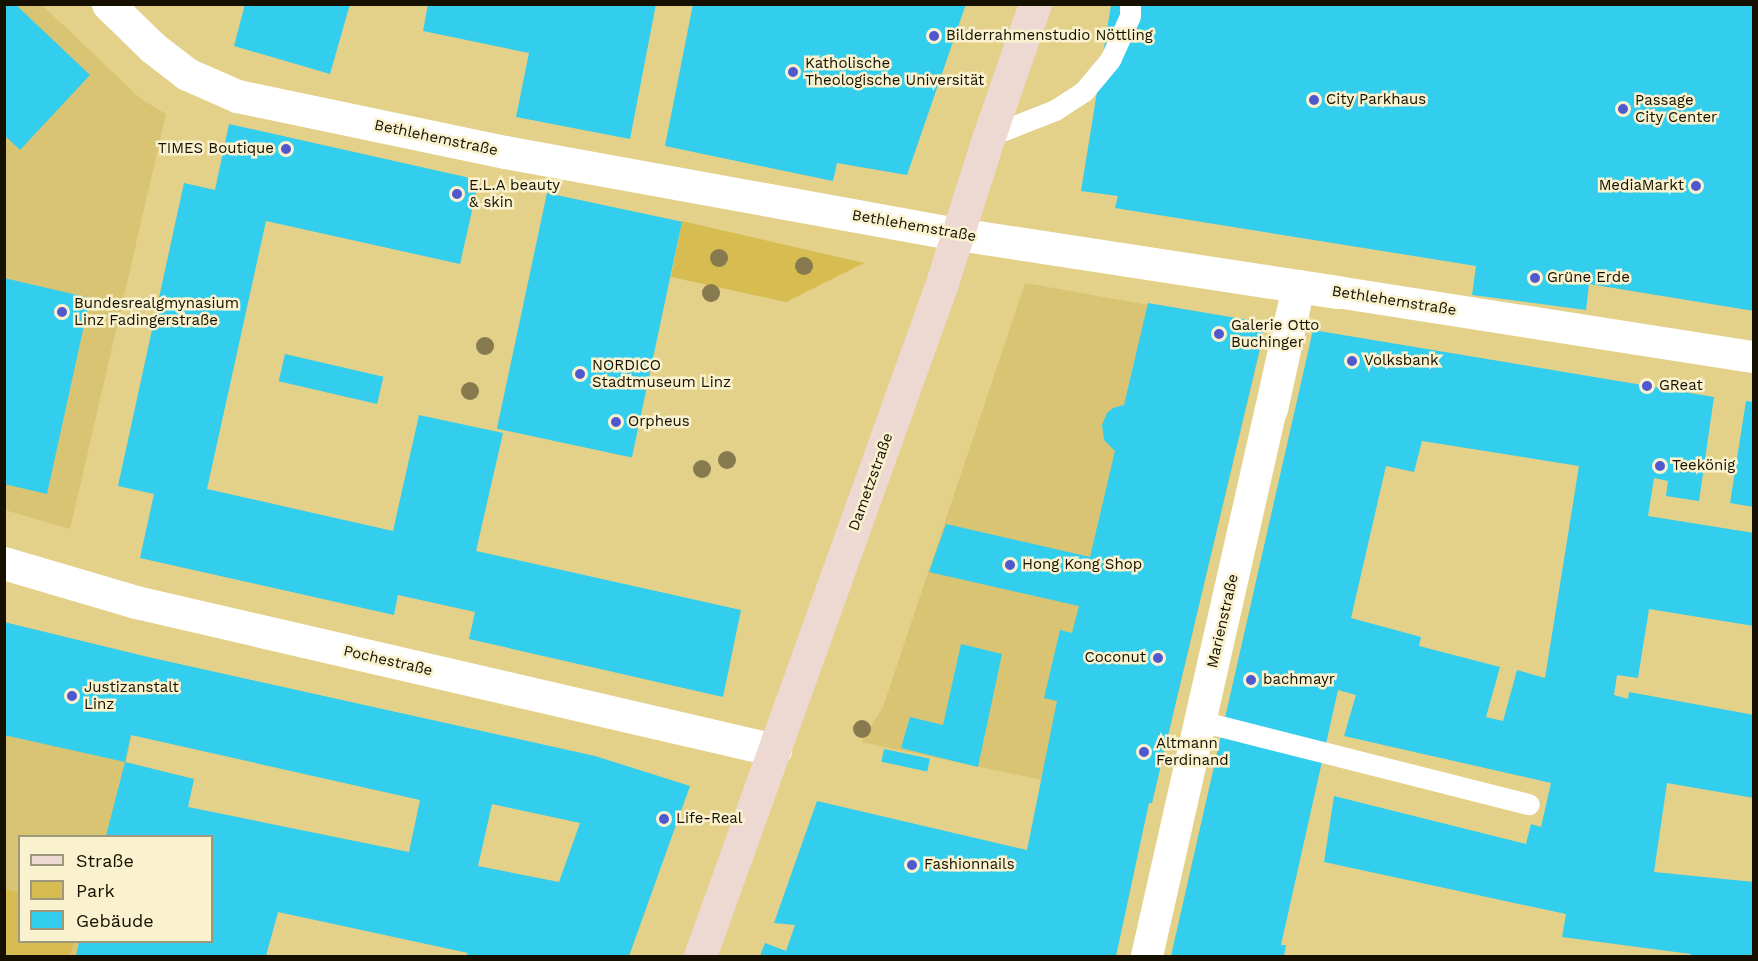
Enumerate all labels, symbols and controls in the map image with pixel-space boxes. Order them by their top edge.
place label: Bilderrahmenstudio Nöttling [946,27,1153,45]
marker: Bilderrahmenstudio Nöttling [927,29,941,43]
place label: Katholische Theologische Universität [805,54,984,89]
marker: Katholische Theologische Universität [786,65,800,79]
place label: City Parkhaus [1326,91,1427,109]
place label: Passage City Center [1635,91,1718,126]
marker: City Parkhaus [1307,93,1321,107]
marker: Passage City Center [1616,102,1630,116]
street label: Bethlehemstraße [373,116,499,160]
place label: TIMES Boutique [158,140,274,158]
marker: TIMES Boutique [279,142,293,156]
place label: E.L.A beauty & skin [469,176,561,211]
place label: MediaMarkt [1599,177,1684,195]
marker: MediaMarkt [1689,179,1703,193]
marker: E.L.A beauty & skin [450,187,464,201]
street label: Bethlehemstraße [851,206,977,246]
place label: Grüne Erde [1547,269,1630,287]
marker: Grüne Erde [1528,271,1542,285]
street label: Bethlehemstraße [1330,282,1458,320]
place label: Bundesrealgmynasium Linz Fadingerstraße [74,294,239,329]
marker: Bundesrealgmynasium Linz Fadingerstraße [55,305,69,319]
place label: Galerie Otto Buchinger [1231,316,1319,351]
marker: Galerie Otto Buchinger [1212,327,1226,341]
place label: Volksbank [1364,352,1439,370]
marker: Volksbank [1345,354,1359,368]
place label: NORDICO Stadtmuseum Linz [592,356,731,391]
marker: NORDICO Stadtmuseum Linz [573,367,587,381]
place label: GReat [1659,377,1703,395]
marker: GReat [1640,379,1654,393]
place label: Orpheus [628,413,690,431]
marker: Orpheus [609,415,623,429]
street label: Dametzstraße [845,431,897,533]
place label: Teekönig [1672,457,1735,475]
marker: Teekönig [1653,459,1667,473]
place label: Hong Kong Shop [1022,556,1142,574]
marker: Hong Kong Shop [1003,558,1017,572]
street label: Marienstraße [1203,572,1243,670]
street label: Pochestraße [342,642,434,680]
place label: Coconut [1084,649,1146,667]
marker: Coconut [1151,651,1165,665]
place label: bachmayr [1263,671,1335,689]
marker: bachmayr [1244,673,1258,687]
place label: Justizanstalt Linz [84,678,179,713]
marker: Justizanstalt Linz [65,689,79,703]
place label: Altmann Ferdinand [1156,734,1229,769]
marker: Altmann Ferdinand [1137,745,1151,759]
place label: Life-Real [676,810,742,828]
marker: Life-Real [657,812,671,826]
legend [18,835,213,943]
text: Straße [76,850,134,871]
place label: Fashionnails [924,856,1015,874]
marker: Fashionnails [905,858,919,872]
text: Park [76,880,115,901]
text: Gebäude [76,910,154,931]

